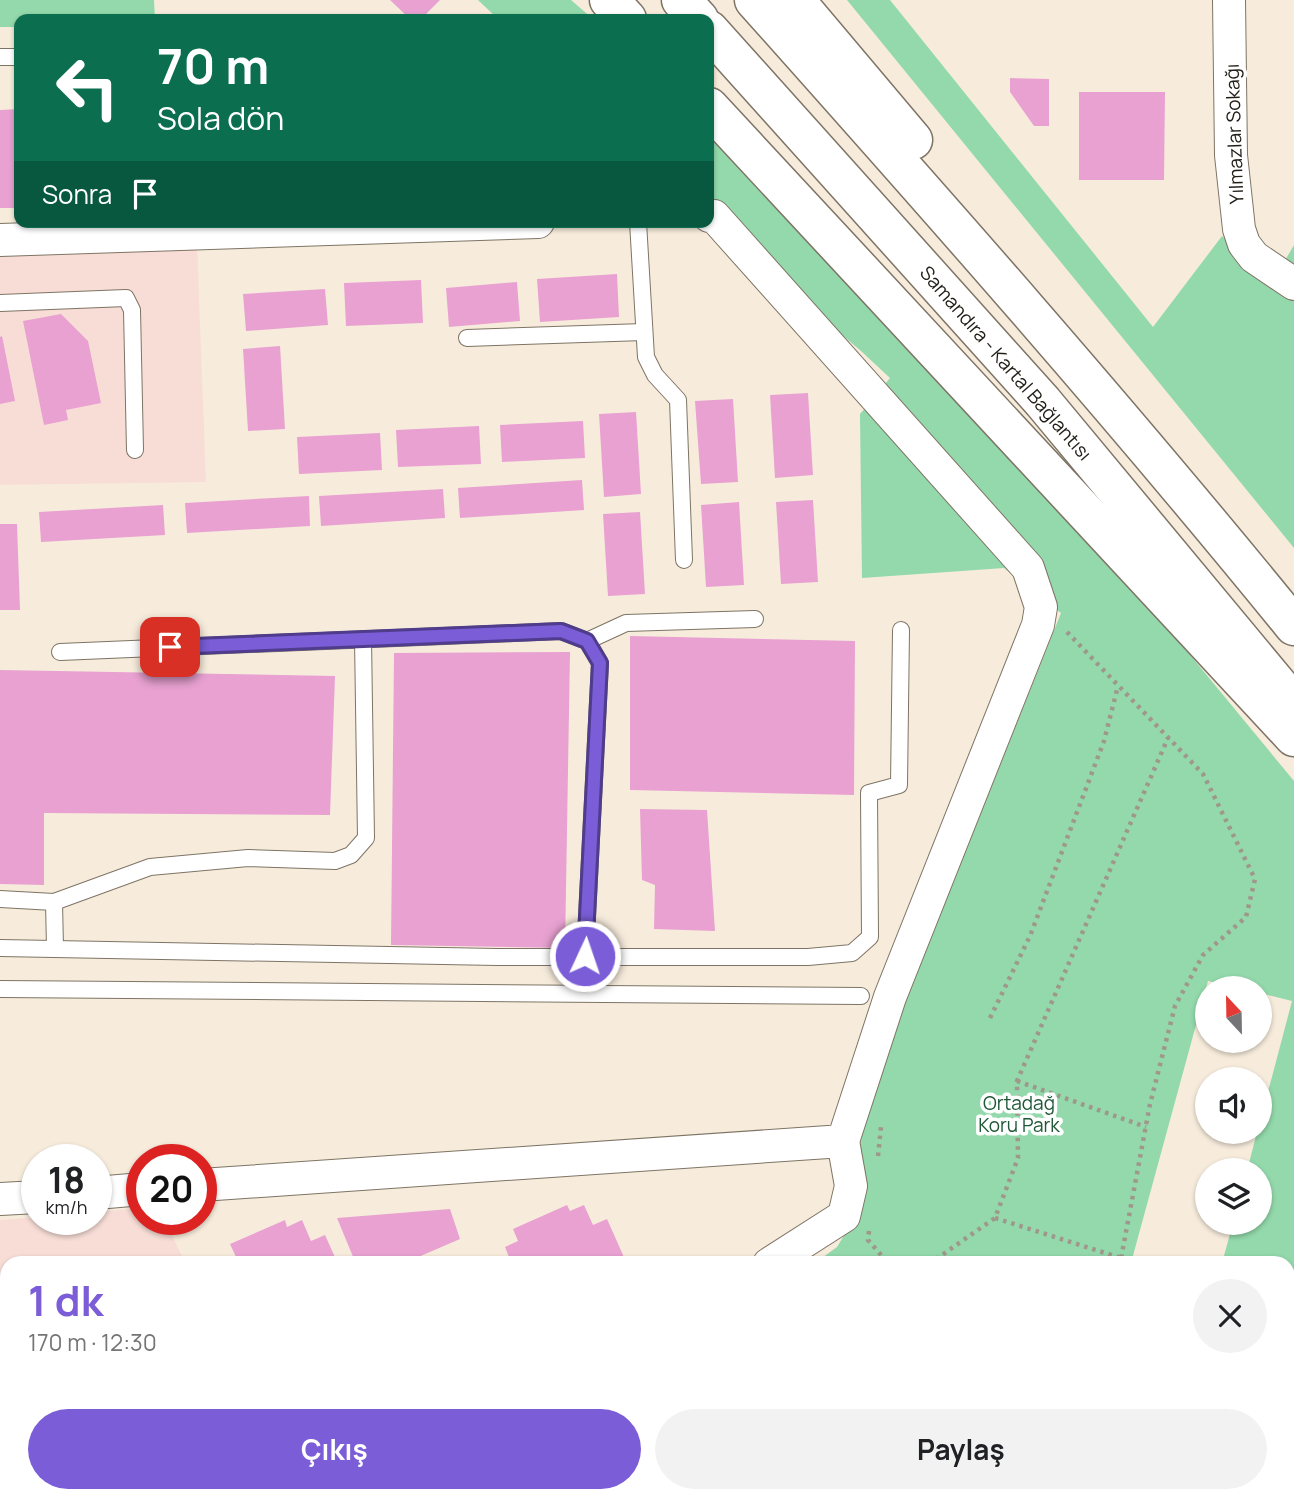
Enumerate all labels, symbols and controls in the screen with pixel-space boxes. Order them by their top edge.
text: 70 m [157,32,269,99]
icon: left [42,42,133,133]
street label: Yılmazlar Sokağı [1219,63,1249,205]
text: Sola dön [157,96,284,140]
icon: arrive [126,175,164,213]
text: Sonra [42,176,112,212]
street label: Samandıra - Kartal Bağlantısı [914,260,1098,466]
pin [140,617,200,677]
icon: arrive [151,628,189,666]
position arrow [548,919,622,993]
north arrow [1195,976,1272,1054]
map controls [1195,976,1272,1235]
button: sound [1195,1067,1272,1144]
park label: Ortadağ Koru Park [978,1090,1060,1138]
speed limit sign: 20 [126,1144,217,1235]
text: 18 [48,1156,85,1204]
button: layers [1195,1158,1272,1235]
text: km/h [46,1195,87,1219]
text: 1 dk [28,1271,103,1329]
button: close [1193,1279,1267,1353]
text: 170 m · 12:30 [28,1326,157,1358]
button: Çıkış [28,1409,641,1489]
button: Paylaş [655,1409,1267,1489]

